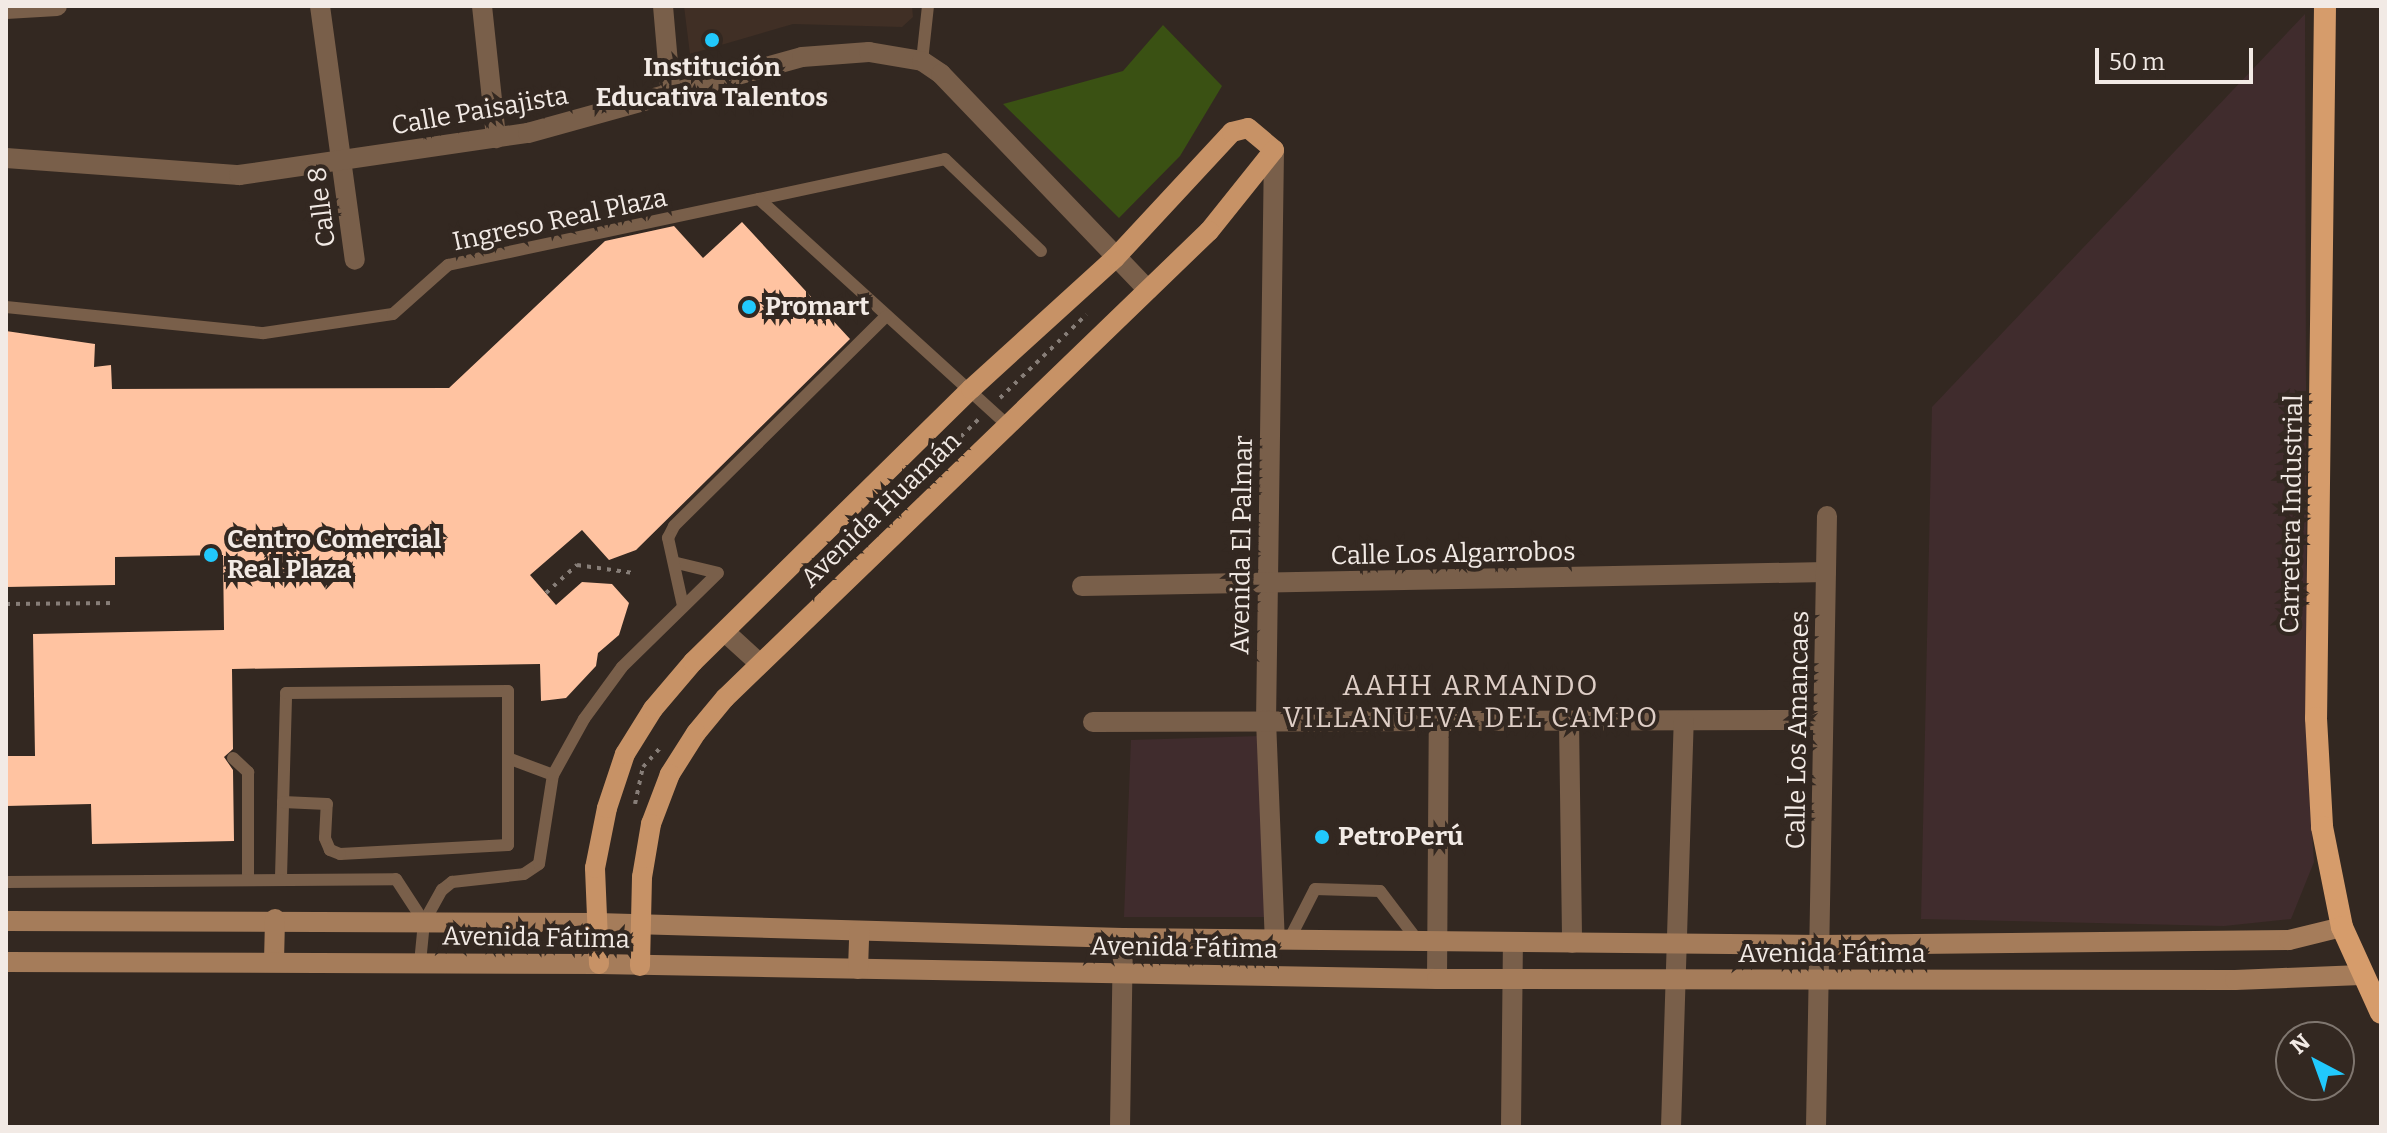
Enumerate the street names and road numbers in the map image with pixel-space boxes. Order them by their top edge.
street label: Calle Paisajista [389,80,571,142]
street label: Calle 8 [302,165,342,249]
street label: Ingreso Real Plaza [450,182,670,258]
street label: Carretera Industrial [2274,394,2310,634]
street label: Avenida Huamán [795,426,967,594]
street label: Avenida El Palmar [1224,435,1260,655]
street label: Calle Los Algarrobos [1330,536,1576,572]
street label: Calle Los Amancaes [1780,610,1816,850]
street label: Avenida Fátima [442,921,630,955]
street label: Avenida Fátima [1090,931,1278,965]
street label: Avenida Fátima [1738,938,1926,970]

